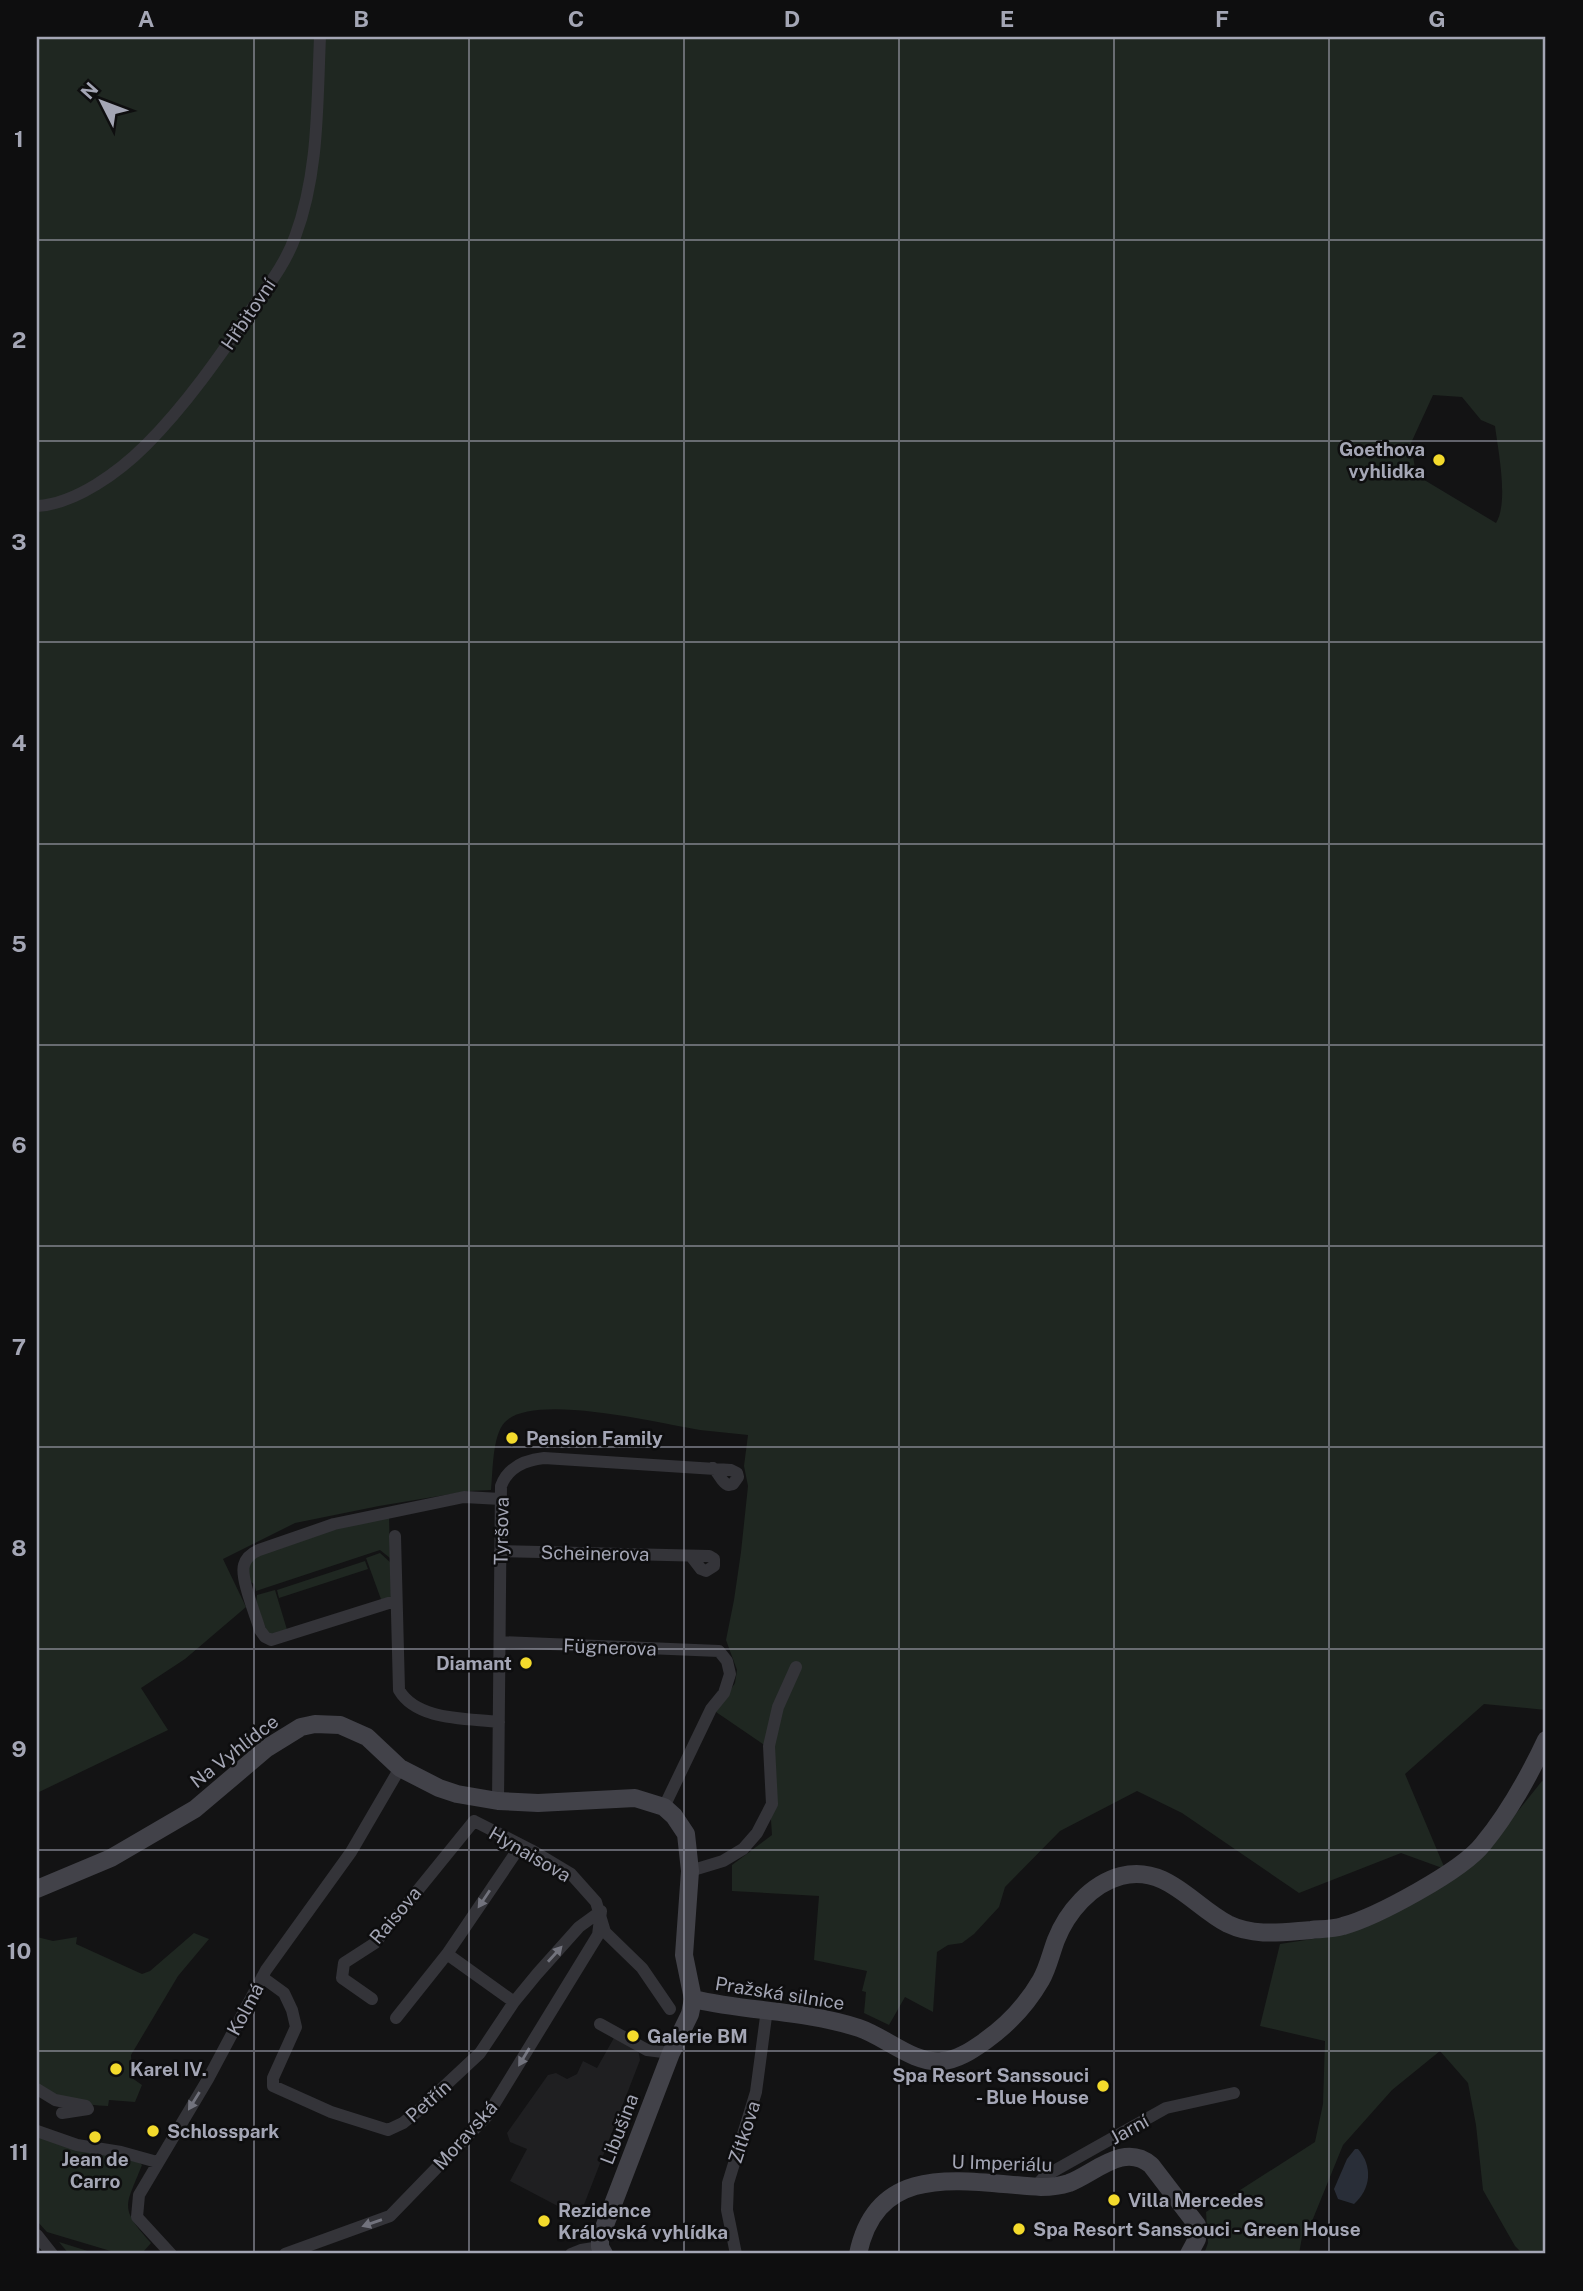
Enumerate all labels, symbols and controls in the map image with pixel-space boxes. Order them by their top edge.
text: A [138,5,155,32]
text: B [353,5,369,32]
text: C [568,5,584,32]
text: D [784,5,800,32]
text: E [1000,5,1014,32]
text: F [1215,5,1229,32]
text: G [1428,5,1446,32]
north arrow [66,66,136,136]
text: N [76,78,103,104]
text: 1 [14,125,24,152]
street label: Hřbitovní [216,274,280,354]
text: 2 [12,326,26,353]
place label: Goethova vyhlidka [1339,438,1425,482]
marker: Goethova vyhlidka [1431,452,1447,468]
text: 3 [11,528,27,555]
text: 4 [11,729,27,756]
text: 5 [11,930,27,957]
text: 6 [11,1131,27,1158]
text: 7 [12,1333,26,1360]
place label: Pension Family [526,1427,663,1449]
marker: Pension Family [504,1430,520,1446]
street label: Tyršova [489,1497,513,1565]
text: 8 [11,1534,27,1561]
street label: Scheinerova [540,1541,650,1565]
street label: Fügnerova [563,1634,657,1660]
place label: Diamant [436,1652,512,1674]
marker: Diamant [518,1655,534,1671]
street label: Na Vyhlídce [186,1710,282,1792]
text: 9 [11,1735,27,1762]
street label: Hynaisova [485,1822,575,1886]
street label: Raisova [365,1882,425,1948]
one-way arrow [477,1890,491,1908]
text: 10 [7,1937,31,1964]
one-way arrow [547,1945,563,1963]
street label: Pražská silnice [714,1972,846,2014]
street label: Kolmá [222,1979,268,2039]
place label: Galerie BM [647,2025,748,2047]
marker: Galerie BM [625,2028,641,2044]
one-way arrow [517,2048,530,2067]
place label: Karel IV. [130,2058,207,2080]
marker: Karel IV. [108,2061,124,2077]
place label: Spa Resort Sanssouci - Blue House [892,2064,1089,2108]
street label: Petřín [401,2075,455,2127]
marker: Spa Resort Sanssouci - Blue House [1095,2078,1111,2094]
street label: Libušina [595,2091,643,2167]
one-way arrow [187,2092,200,2111]
street label: Moravská [429,2096,501,2174]
street label: Zítkova [724,2098,764,2166]
street label: Jarní [1106,2109,1153,2149]
place label: Schlosspark [167,2120,279,2142]
marker: Schlosspark [145,2123,161,2139]
marker: Jean de Carro [87,2129,103,2145]
text: 11 [9,2138,29,2165]
place label: Jean de Carro [61,2148,129,2192]
street label: U Imperiálu [951,2150,1053,2176]
place label: Villa Mercedes [1128,2189,1263,2211]
marker: Villa Mercedes [1106,2192,1122,2208]
place label: Rezidence Královská vyhlídka [558,2199,728,2243]
marker: Rezidence Královská vyhlídka [536,2213,552,2229]
one-way arrow [362,2217,383,2228]
place label: Spa Resort Sanssouci - Green House [1033,2218,1361,2240]
marker: Spa Resort Sanssouci - Green House [1011,2221,1027,2237]

